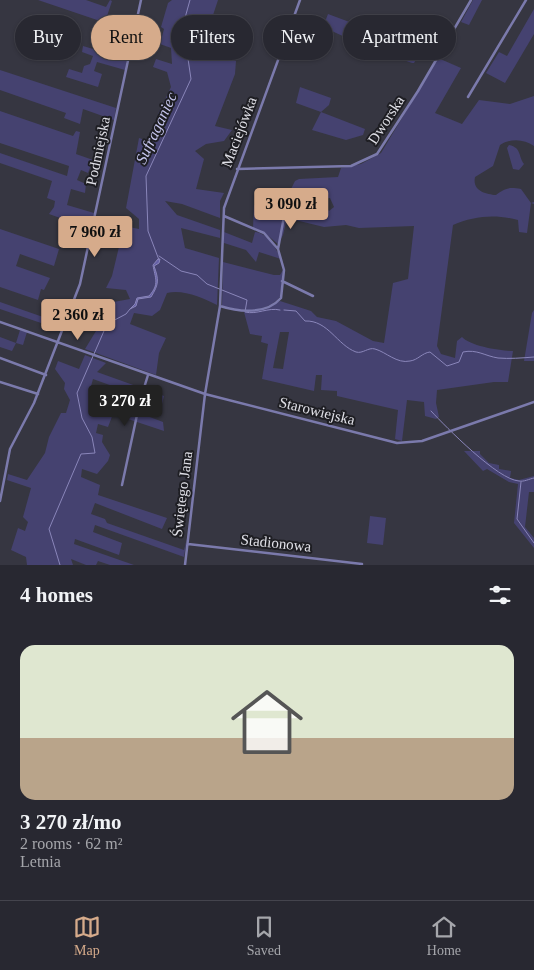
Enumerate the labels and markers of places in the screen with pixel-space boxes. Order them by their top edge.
pin: 3 090 zł [239,188,343,230]
pin: 7 960 zł [43,216,147,258]
pin: 2 360 zł [26,298,130,341]
pin: 3 270 zł [73,384,177,427]

